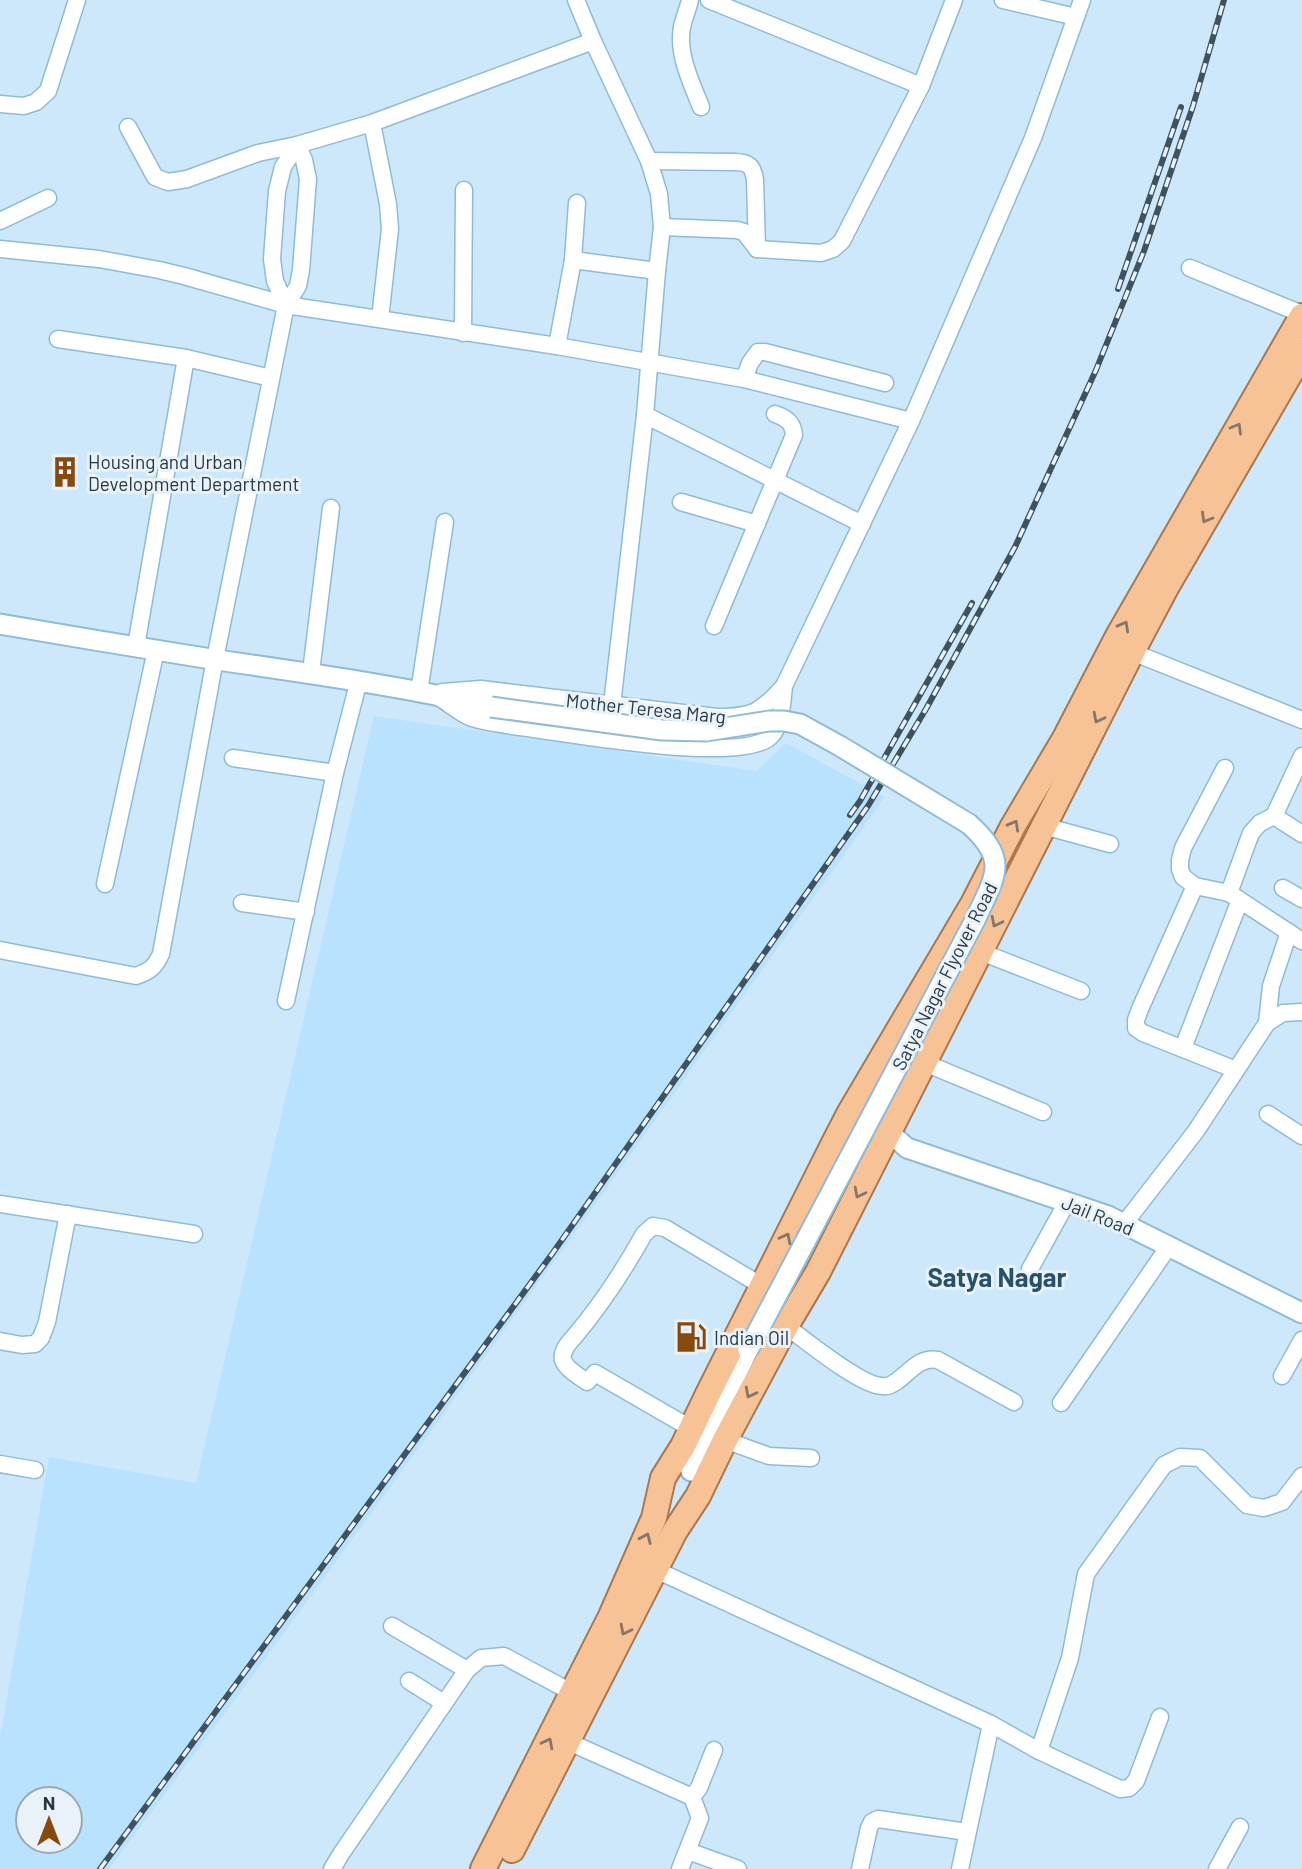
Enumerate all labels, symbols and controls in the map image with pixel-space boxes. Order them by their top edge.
one-way arrow [1229,423,1242,436]
place label: Housing and Urban Development Department [88,450,299,495]
building icon: Housing and Urban Development Department [48,455,82,489]
one-way arrow [1201,510,1214,523]
one-way arrow [1116,621,1129,633]
street label: Mother Teresa Marg [565,688,727,728]
one-way arrow [1092,711,1106,723]
one-way arrow [1006,820,1019,832]
street label: Satya Nagar Flyover Road [887,878,1001,1074]
one-way arrow [991,915,1005,927]
one-way arrow [853,1186,867,1198]
street label: Jail Road [1059,1190,1137,1240]
one-way arrow [777,1233,791,1246]
district label: Satya Nagar [927,1261,1067,1292]
fuel station icon: Indian Oil [674,1320,708,1354]
place label: Indian Oil [714,1326,789,1349]
one-way arrow [745,1386,758,1398]
one-way arrow [638,1532,652,1545]
one-way arrow [620,1623,634,1635]
one-way arrow [540,1738,553,1750]
north arrow [14,1785,84,1855]
text: N [43,1791,55,1814]

